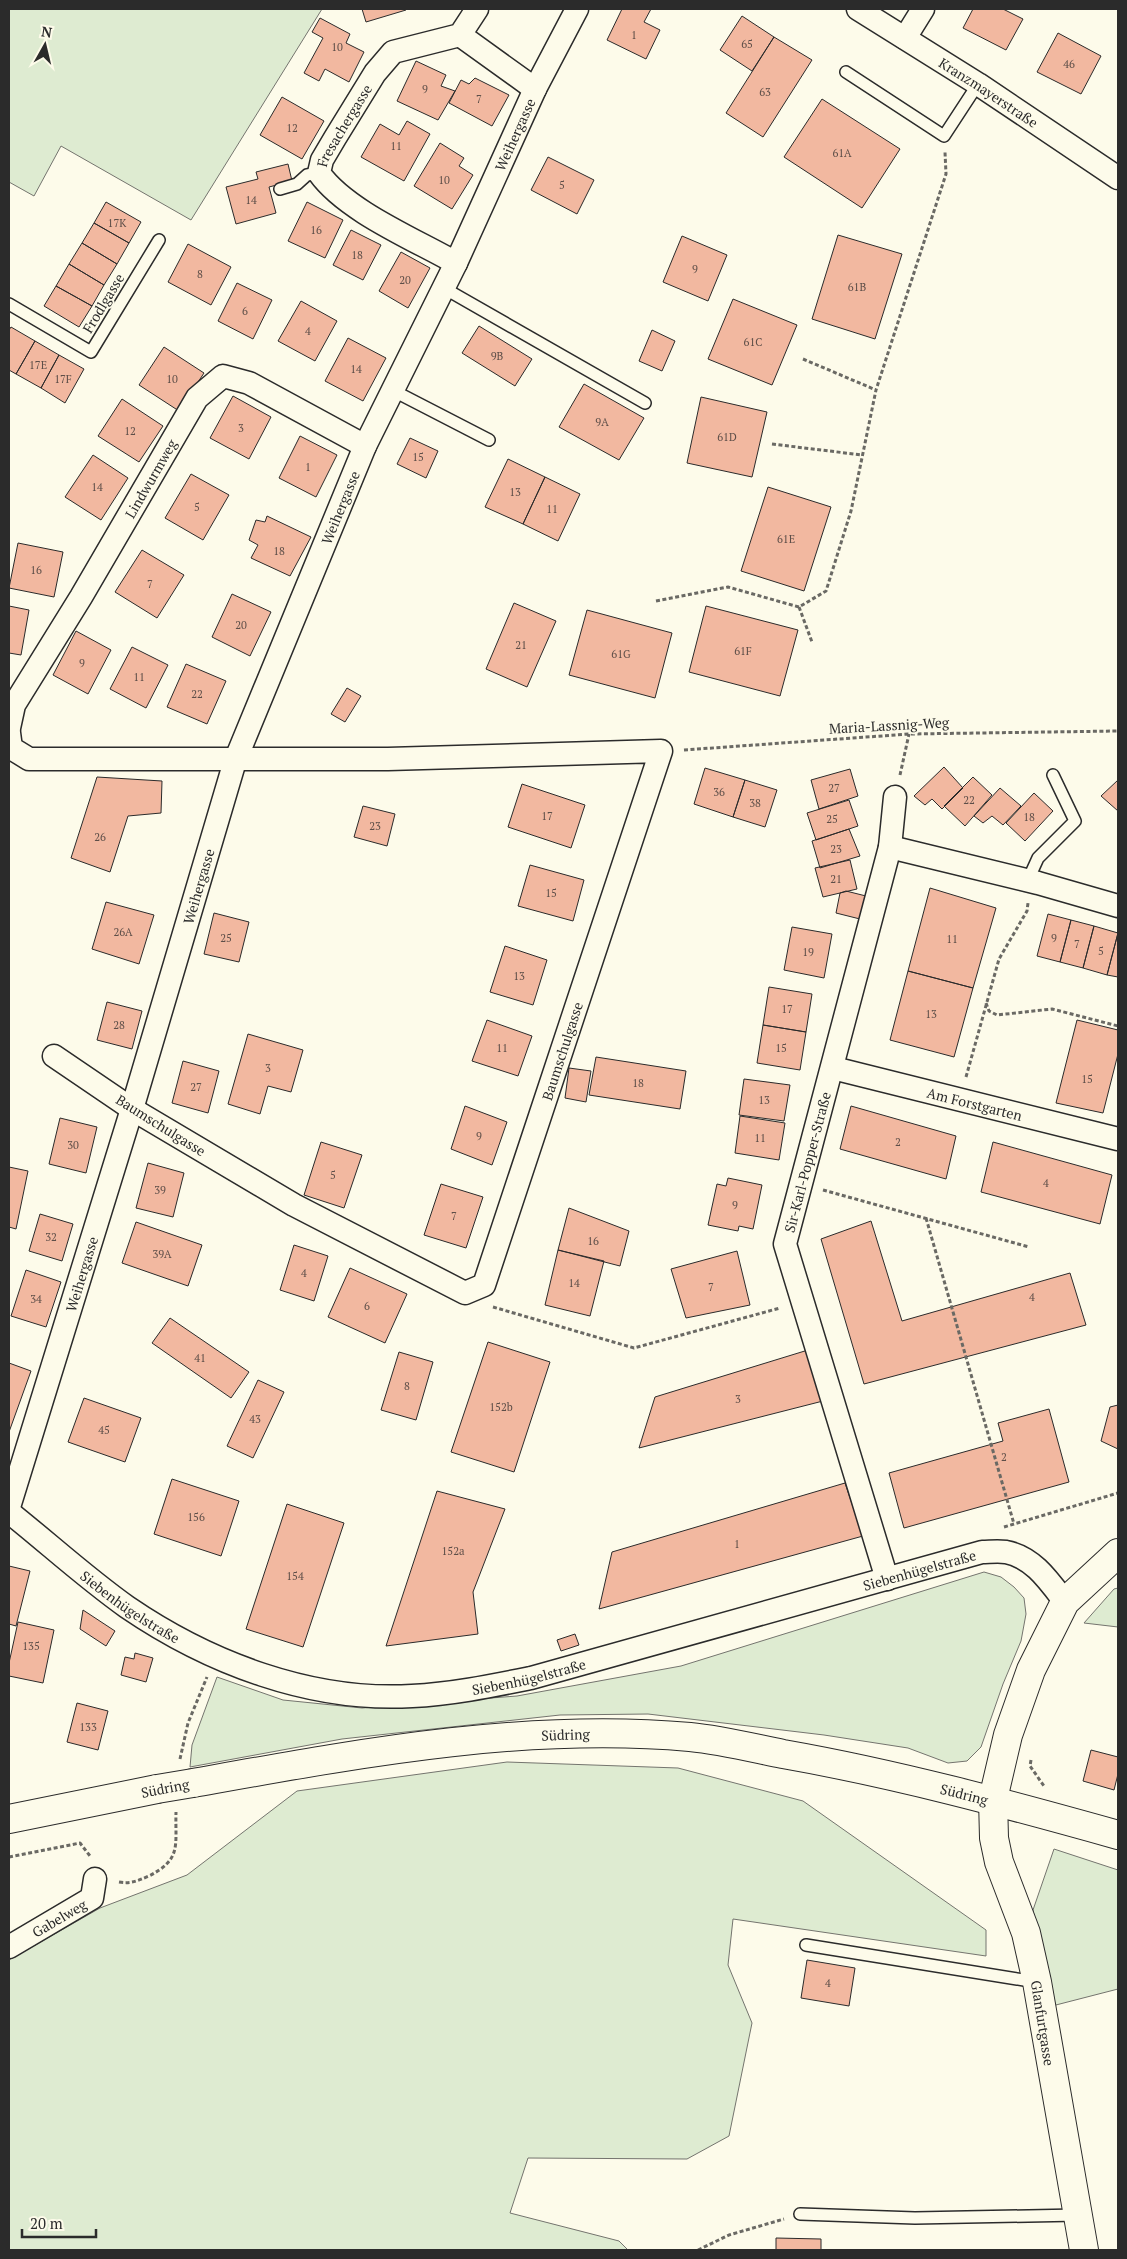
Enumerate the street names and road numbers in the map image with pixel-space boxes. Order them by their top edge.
street label: Kranzmayerstraße [936,53,1042,131]
street label: Fresachergasse [311,80,376,168]
street label: Weihergasse [490,95,539,174]
street label: Frodlgasse [78,270,128,336]
street label: Lindwurmweg [120,435,181,521]
street label: Weihergasse [316,468,363,547]
street label: Maria-Lassnig-Weg [828,712,950,738]
street label: Weihergasse [178,846,218,926]
street label: Baumschulgasse [537,999,587,1103]
street label: Am Forstgarten [925,1082,1025,1124]
street label: Baumschulgasse [113,1090,209,1160]
street label: Sir-Karl-Popper-Straße [779,1090,834,1234]
street label: Weihergasse [60,1234,102,1314]
street label: Siebenhügelstraße [861,1545,978,1594]
street label: Siebenhügelstraße [77,1566,183,1647]
street label: Siebenhügelstraße [470,1654,588,1699]
street label: Südring [541,1724,591,1744]
street label: Südring [139,1774,191,1802]
street label: Südring [939,1778,991,1809]
street label: Gabelweg [28,1894,90,1941]
street label: Glanfurtgasse [1027,1979,1059,2067]

